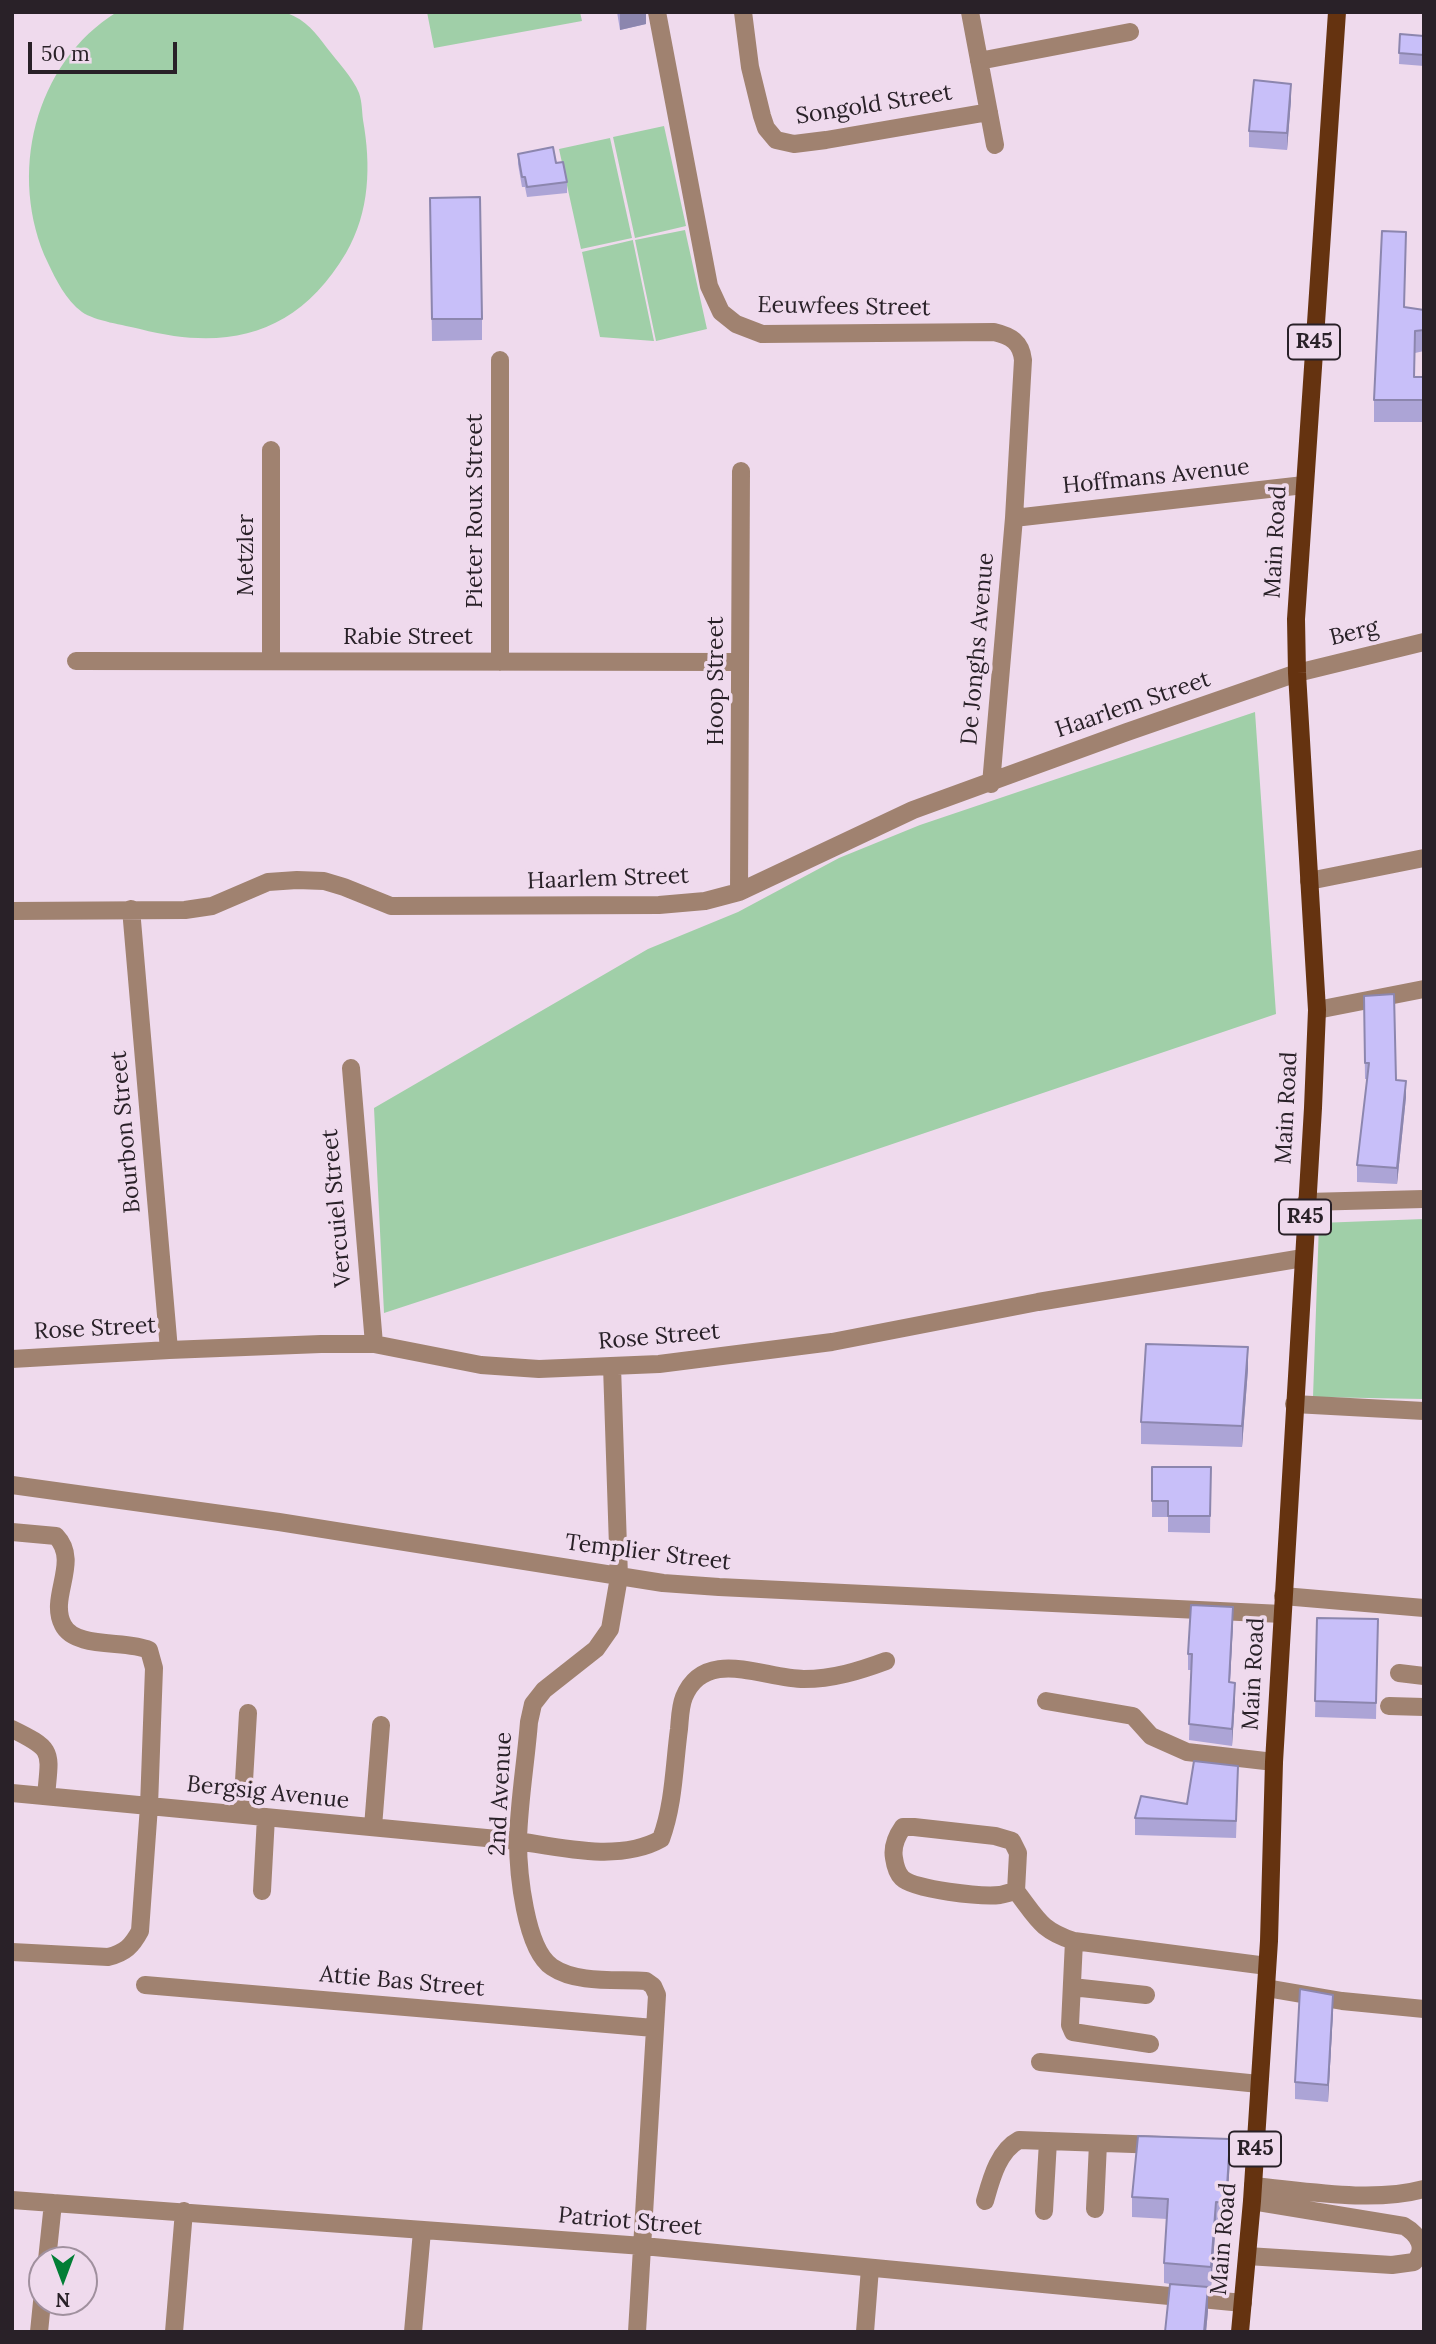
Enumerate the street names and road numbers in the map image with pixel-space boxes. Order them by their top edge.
street label: Songold Street [794,79,954,131]
street label: Eeuwfees Street [757,292,931,322]
road number: R45 [1288,324,1340,360]
street label: Pieter Roux Street [461,414,489,608]
street label: Hoffmans Avenue [1061,453,1251,501]
street label: Main Road [1259,485,1293,599]
street label: Metzler [232,514,260,596]
street label: De Jonghs Avenue [956,551,1000,747]
street label: Berg [1327,614,1381,652]
street label: Hoop Street [702,616,730,746]
street label: Rabie Street [343,623,473,651]
street label: Haarlem Street [1052,666,1214,744]
street label: Haarlem Street [527,862,689,896]
street label: Bourbon Street [105,1049,147,1215]
street label: Main Road [1270,1051,1304,1165]
street label: Vercuiel Street [316,1128,358,1288]
road number: R45 [1279,1200,1331,1234]
street label: Rose Street [33,1312,157,1346]
street label: Rose Street [597,1318,721,1356]
street label: Templier Street [564,1529,732,1577]
street label: Main Road [1237,1617,1271,1731]
street label: 2nd Avenue [484,1731,518,1857]
street label: Bergsig Avenue [185,1771,351,1815]
street label: Attie Bas Street [318,1961,486,2003]
road number: R45 [1229,2132,1281,2166]
street label: Main Road [1205,2182,1243,2296]
street label: Patriot Street [557,2202,703,2242]

